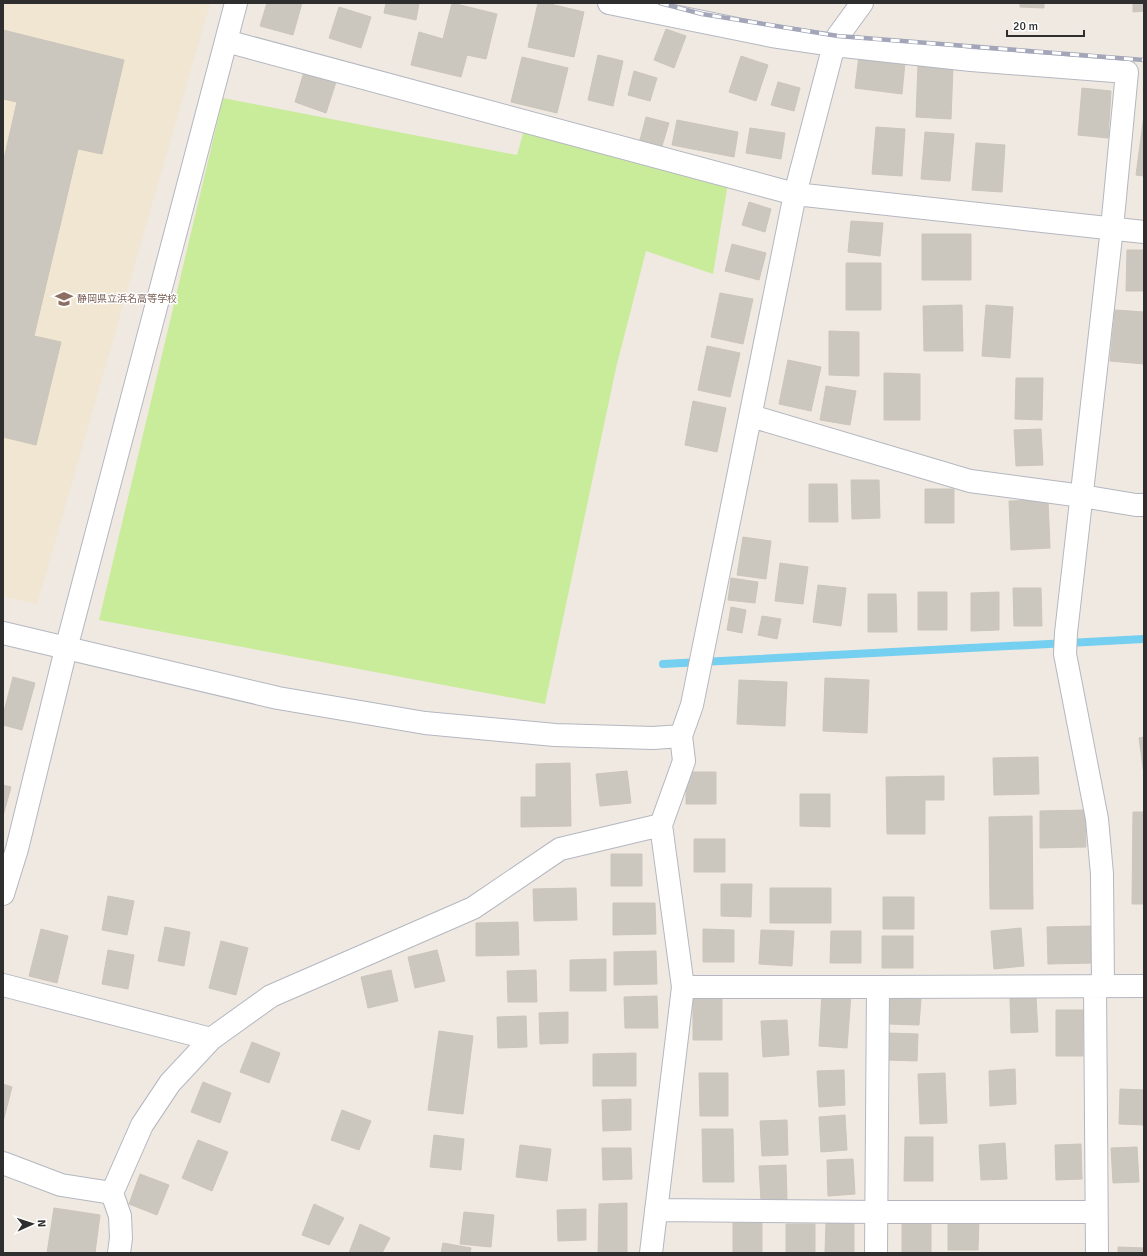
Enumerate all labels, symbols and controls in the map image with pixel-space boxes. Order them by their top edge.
scale bar [1007,12,1084,38]
text: 20 m [1013,19,1038,34]
school or university icon: 静岡県立浜名高等学校 [54,289,74,309]
place label: 静岡県立浜名高等学校 [77,293,177,305]
north arrow [12,1204,52,1244]
text: N [35,1219,48,1228]

